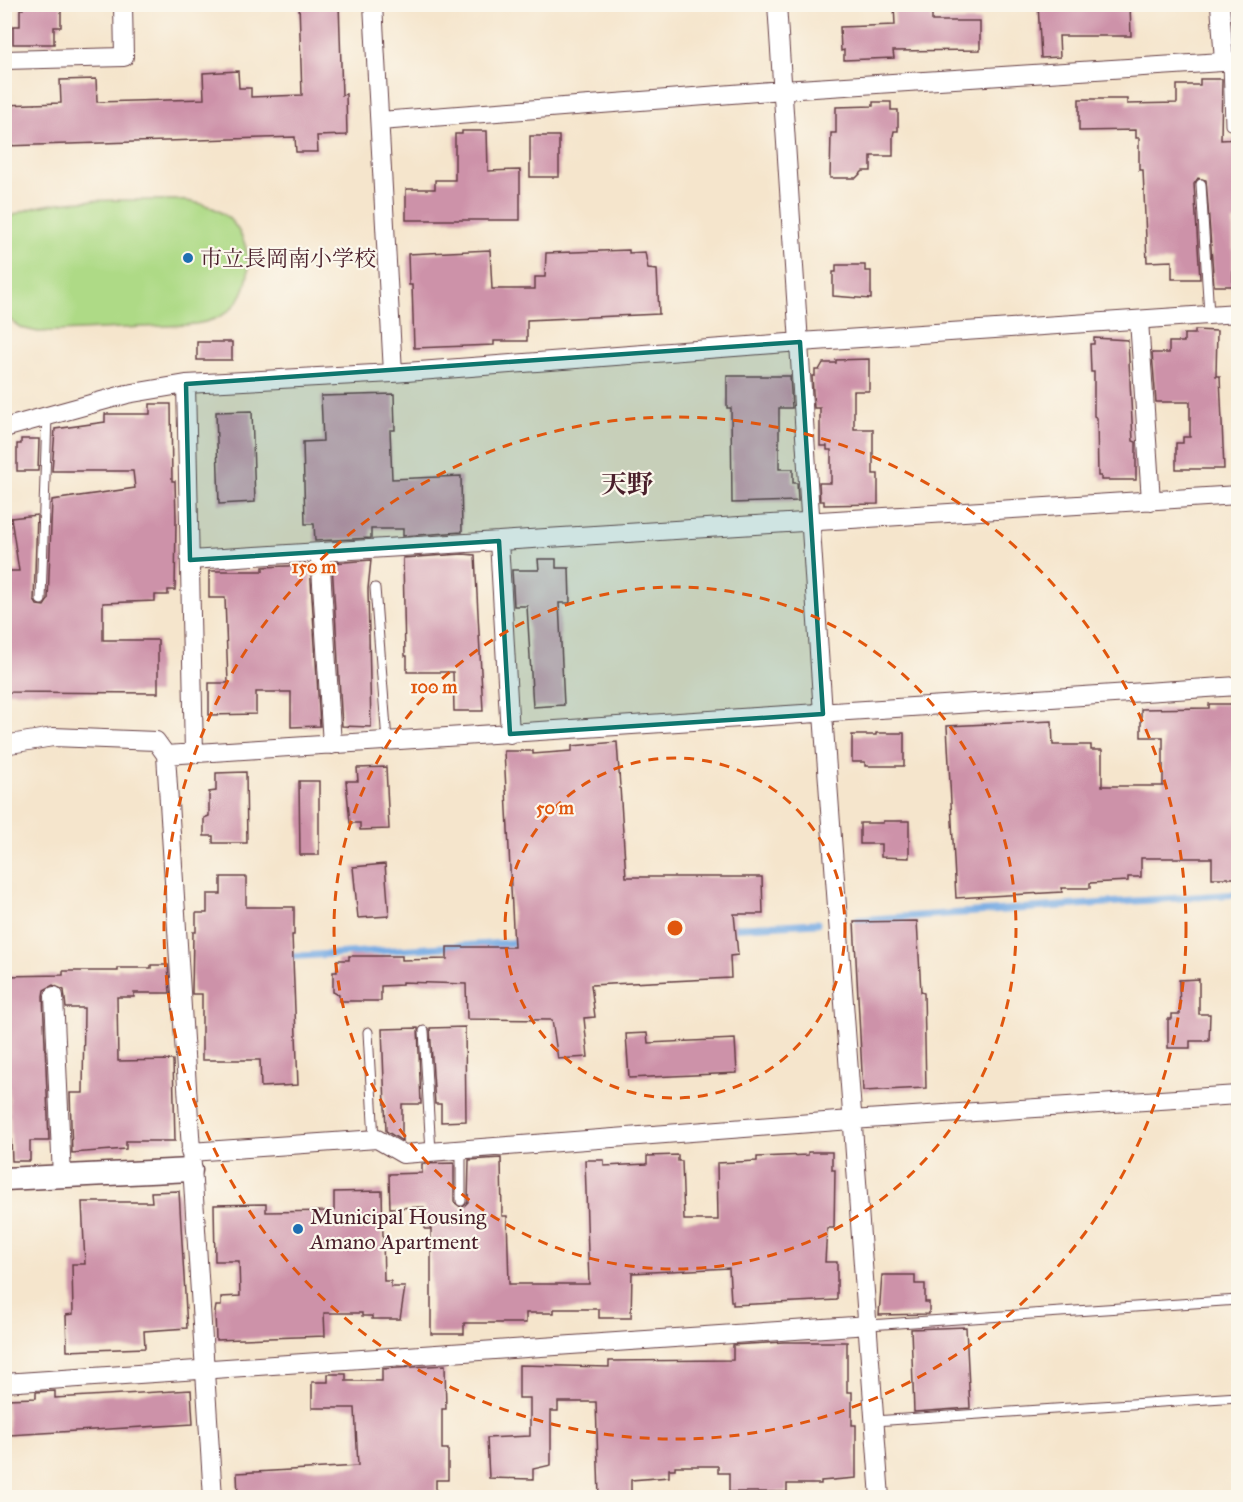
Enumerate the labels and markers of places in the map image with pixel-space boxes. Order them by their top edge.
place label: 市立長岡南小学校 [200,245,376,272]
marker: 市立長岡南小学校 [181,251,195,265]
centre of rings [665,918,685,938]
place label: Municipal Housing Amano Apartment [309,1203,487,1255]
marker: Municipal Housing Amano Apartment [291,1222,305,1236]

